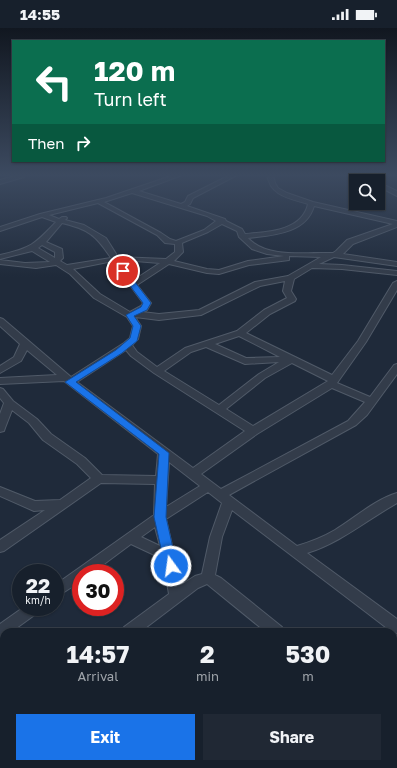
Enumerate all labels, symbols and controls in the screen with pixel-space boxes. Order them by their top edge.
text: 14:55 [20,5,60,23]
text: 120 m [94,54,175,87]
icon: left [28,56,80,108]
text: Turn left [94,88,167,110]
icon: right [72,132,94,154]
text: Then [28,134,64,152]
map controls [349,174,385,210]
button: search [349,174,385,210]
pin [106,254,140,288]
icon: arrive [112,260,134,282]
position arrow [150,545,192,587]
speed limit sign: 30 [72,564,124,616]
text: 22 [26,573,50,597]
text: km/h [25,594,51,606]
text: 14:57 [67,639,129,668]
text: 2 [200,639,215,668]
text: 530 [285,639,330,668]
text: Arrival [78,668,118,684]
text: min [196,668,219,684]
text: m [302,668,314,684]
button: Exit [16,714,195,760]
button: Share [203,714,381,760]

